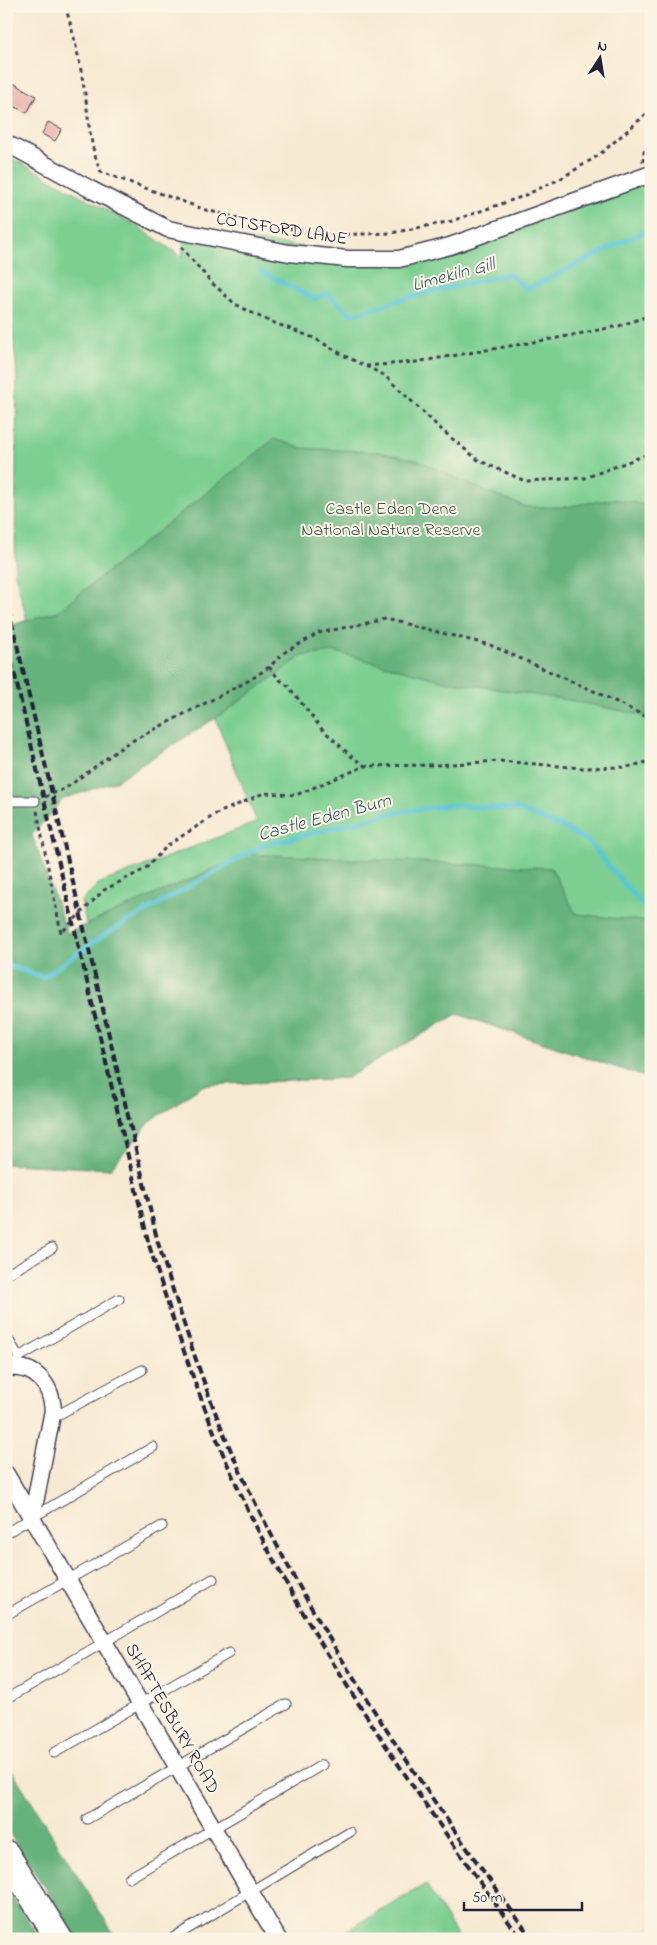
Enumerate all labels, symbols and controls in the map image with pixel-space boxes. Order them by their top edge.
north arrow [574,32,624,82]
text: N [596,35,609,58]
street label: COTSFORD LANE [214,207,349,253]
water label: Limekiln Gill [409,251,501,299]
park label: Castle Eden Dene National Nature Reserve [301,497,482,544]
water label: Castle Eden Burn [255,787,395,849]
street label: SHAFTESBURY ROAD [118,1639,225,1799]
scale bar [464,1880,582,1912]
text: 50 m [472,1887,503,1909]

